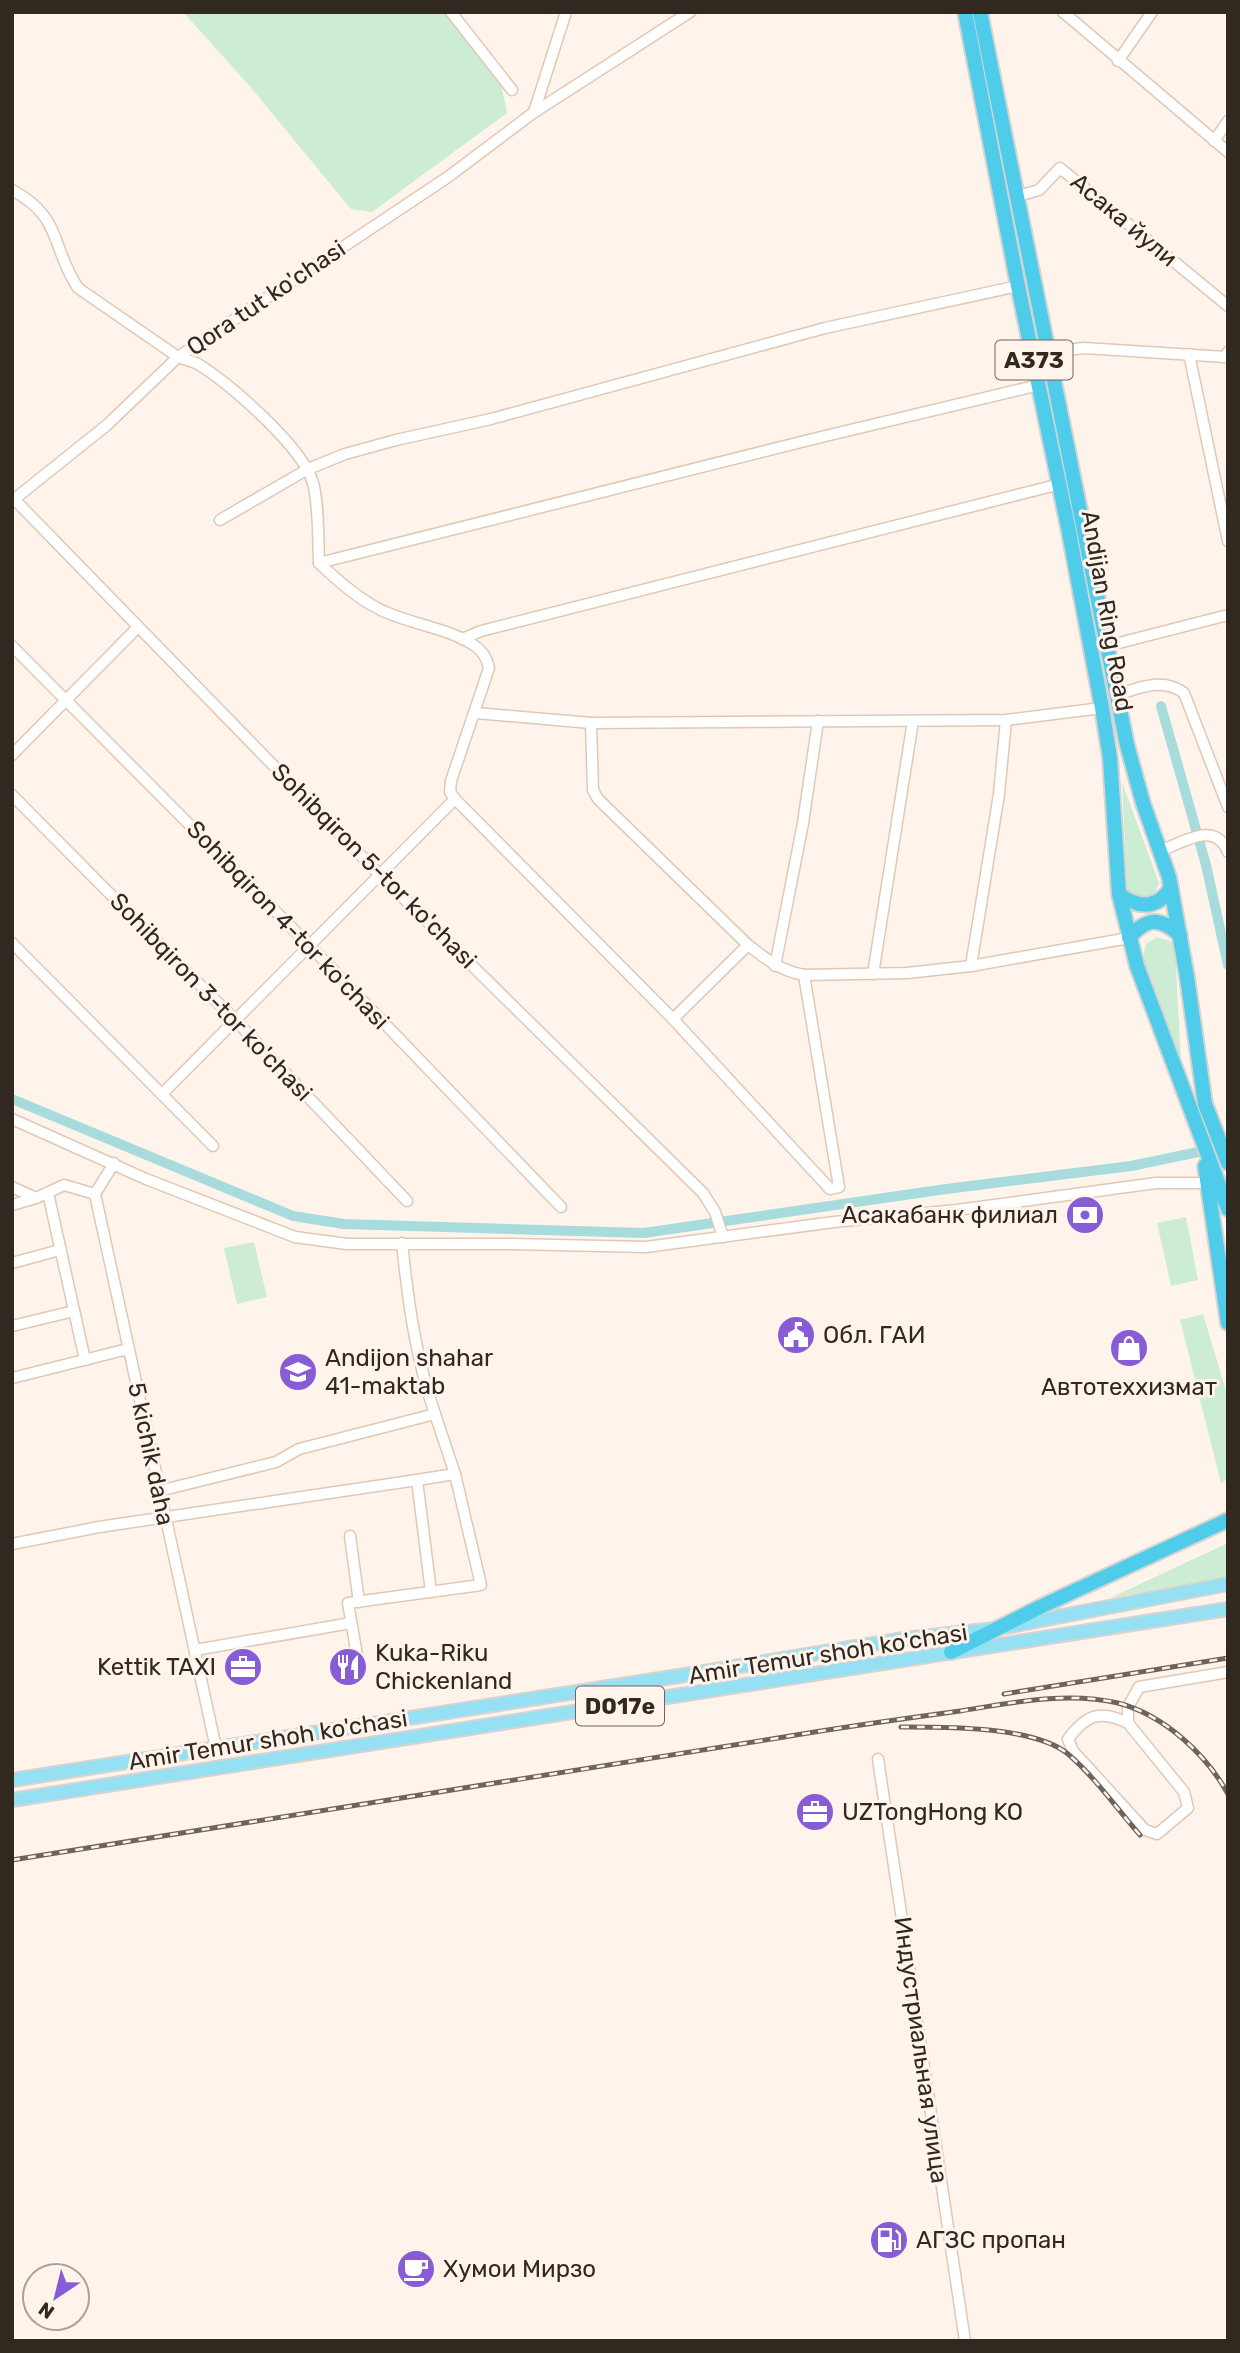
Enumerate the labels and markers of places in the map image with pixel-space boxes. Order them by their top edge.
bank icon: Асакабанк филиал [1064,1194,1106,1236]
place label: Асакабанк филиал [841,1201,1058,1229]
public building icon: Обл. ГАИ [775,1314,817,1356]
place label: Обл. ГАИ [823,1321,925,1349]
shop icon: Автотеххизмат [1108,1327,1150,1369]
place label: Andijon shahar 41-maktab [325,1344,493,1400]
school or university icon: Andijon shahar 41-maktab [277,1351,319,1393]
place label: Автотеххизмат [1041,1373,1217,1401]
place label: Kuka-Riku Chickenland [375,1639,512,1695]
office icon: Kettik TAXI [222,1646,264,1688]
restaurant icon: Kuka-Riku Chickenland [327,1646,369,1688]
place label: Kettik TAXI [97,1653,216,1681]
office icon: UZTongHong KO [794,1791,836,1833]
place label: UZTongHong KO [842,1798,1023,1826]
fuel station icon: АГЗС пропан [868,2219,910,2261]
place label: АГЗС пропан [916,2226,1066,2254]
cafe icon: Хумои Мирзо [395,2248,437,2290]
place label: Хумои Мирзо [443,2255,596,2283]

